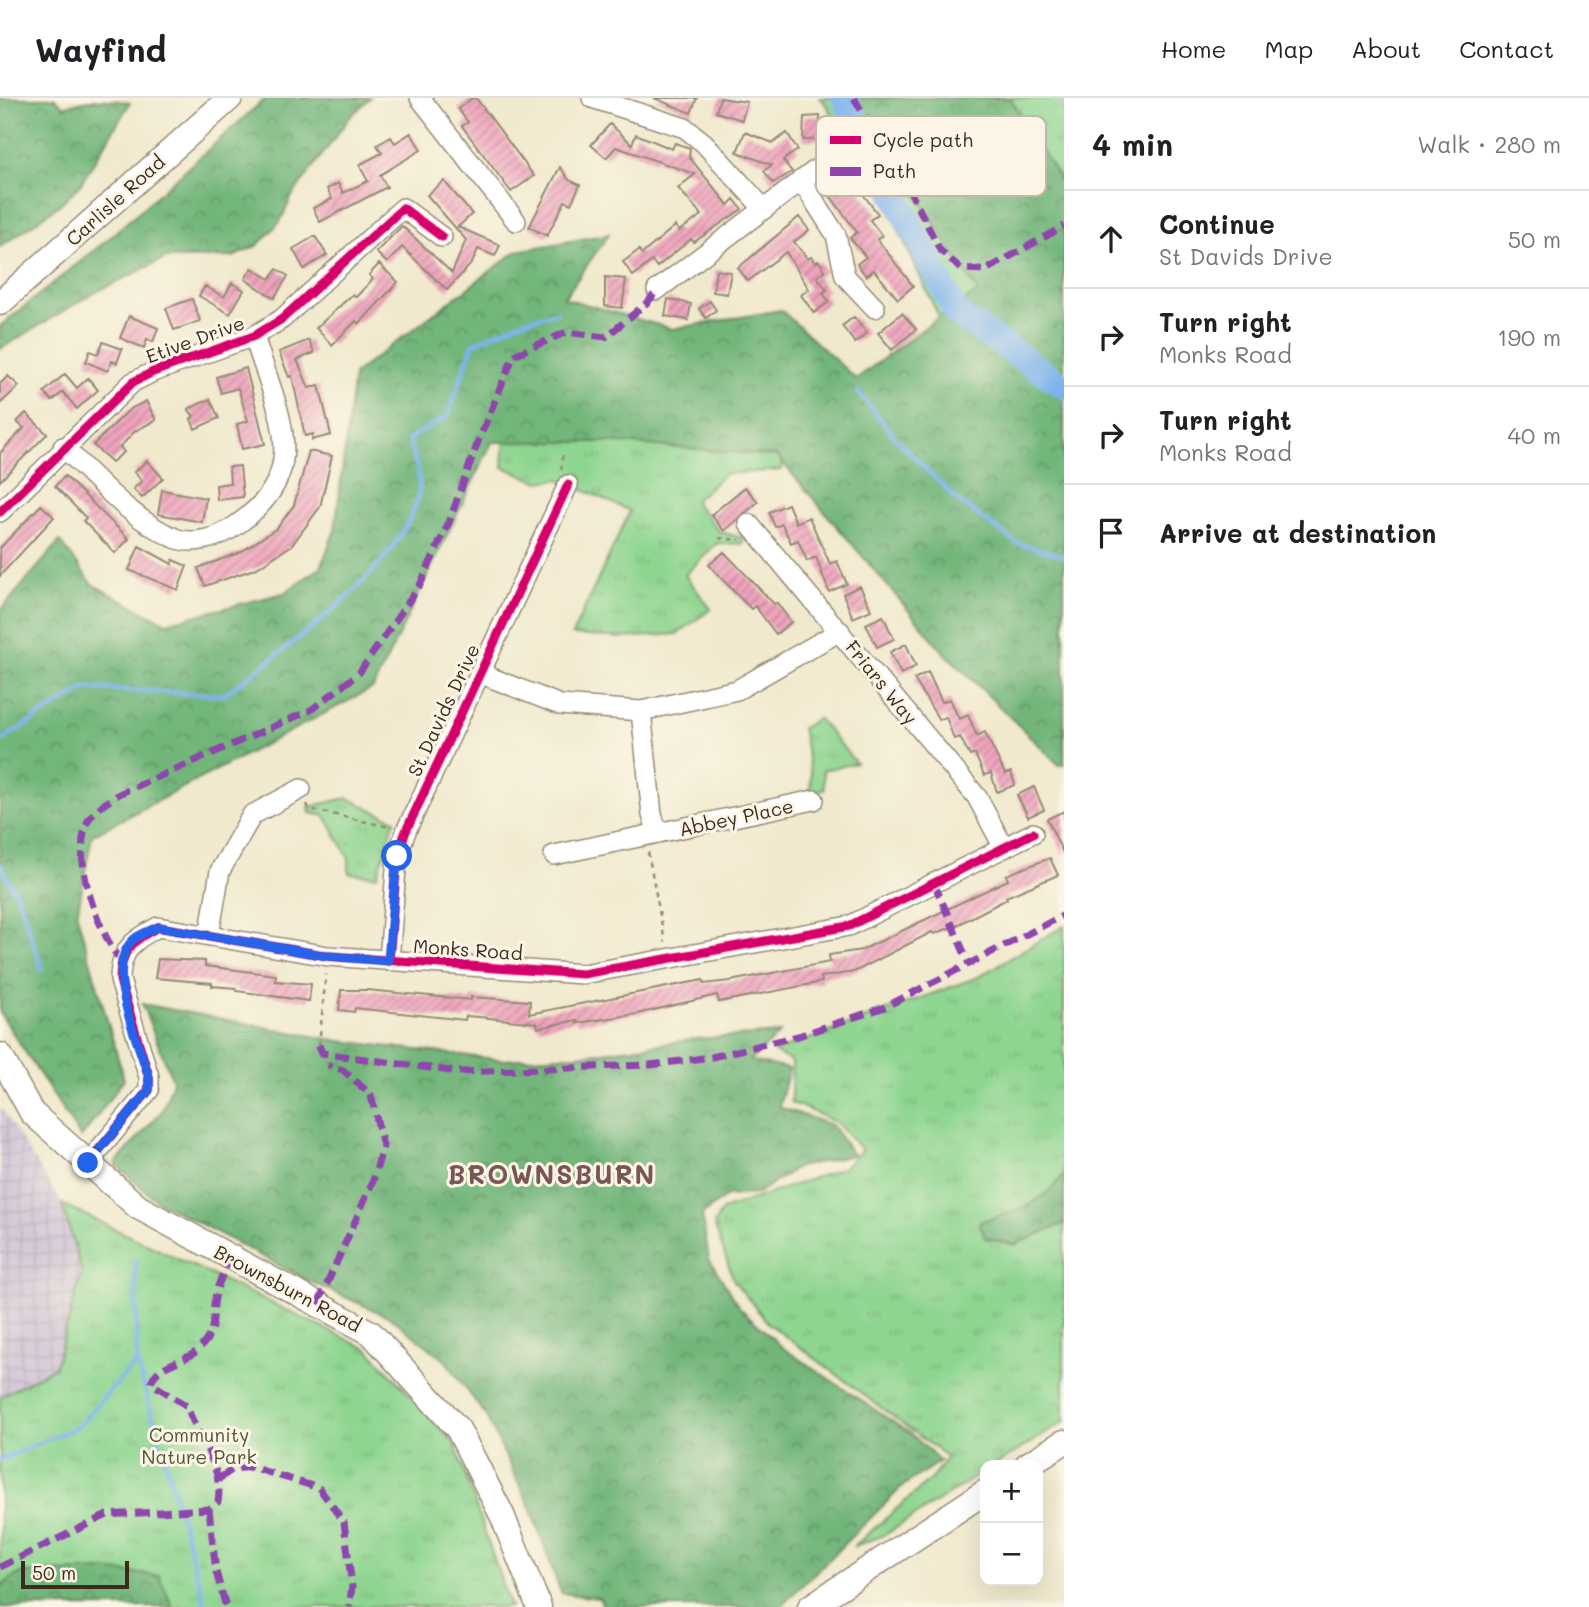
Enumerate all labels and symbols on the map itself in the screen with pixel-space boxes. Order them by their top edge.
legend [816,116,1046,196]
text: Cycle path [873,127,973,152]
street label: Carlisle Road [60,149,170,251]
text: Path [873,158,916,183]
street label: Etive Drive [142,310,248,368]
street label: Friars Way [840,635,924,729]
street label: St Davids Drive [401,640,485,780]
street label: Abbey Place [677,793,795,841]
route start [381,840,412,871]
street label: Monks Road [412,933,524,965]
route end [72,1147,103,1178]
district label: BROWNSBURN [448,1157,656,1191]
street label: Brownsburn Road [210,1239,366,1337]
park label: Community Nature Park [141,1422,257,1469]
scale bar [21,1558,130,1590]

